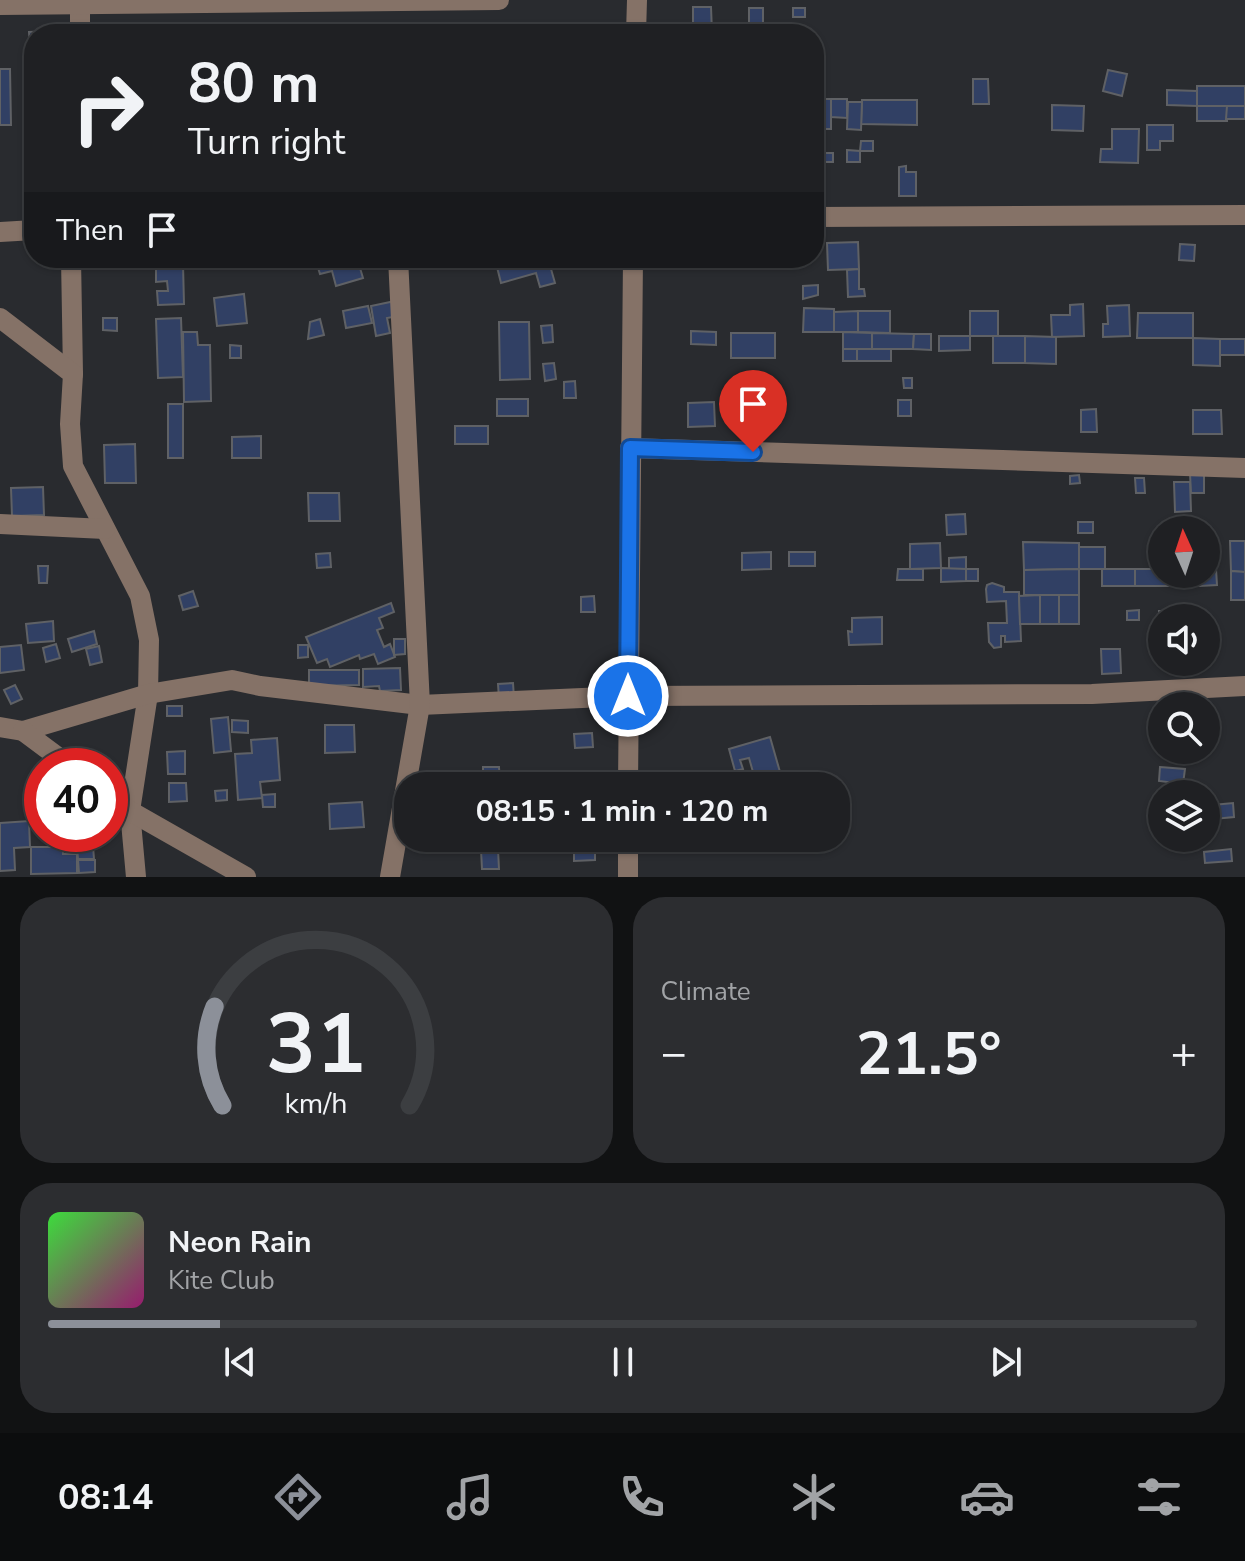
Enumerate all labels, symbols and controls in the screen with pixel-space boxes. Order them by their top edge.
text: 80 m [188,45,319,122]
icon: right [56,56,160,160]
text: Turn right [188,118,345,167]
icon: arrive [140,208,184,252]
text: Then [56,210,124,251]
pin [719,370,787,452]
icon: arrive [731,382,775,426]
north arrow [1148,516,1220,588]
map controls [1148,516,1220,852]
button: sound [1148,604,1220,676]
position arrow [586,654,670,738]
button: search [1148,692,1220,764]
speed limit sign: 40 [24,748,128,852]
button: layers [1148,780,1220,852]
text: 08:15 · 1 min · 120 m [476,791,768,832]
text: Climate [661,974,751,1009]
text: 31 [266,988,366,1101]
text: 21.5° [856,1013,1002,1095]
text: − [661,1024,687,1084]
text: + [1171,1024,1197,1084]
text: km/h [285,1084,348,1123]
text: Neon Rain [168,1222,312,1263]
text: Kite Club [168,1263,275,1298]
icon: previous [218,1340,262,1384]
icon: pause [601,1340,645,1384]
icon: next [984,1340,1028,1384]
icon: directions [270,1469,326,1525]
icon: music [442,1469,498,1525]
icon: phone [614,1469,670,1525]
icon: climate [786,1469,842,1525]
icon: car [959,1469,1015,1525]
icon: filters [1131,1469,1187,1525]
text: 08:14 [58,1473,153,1522]

